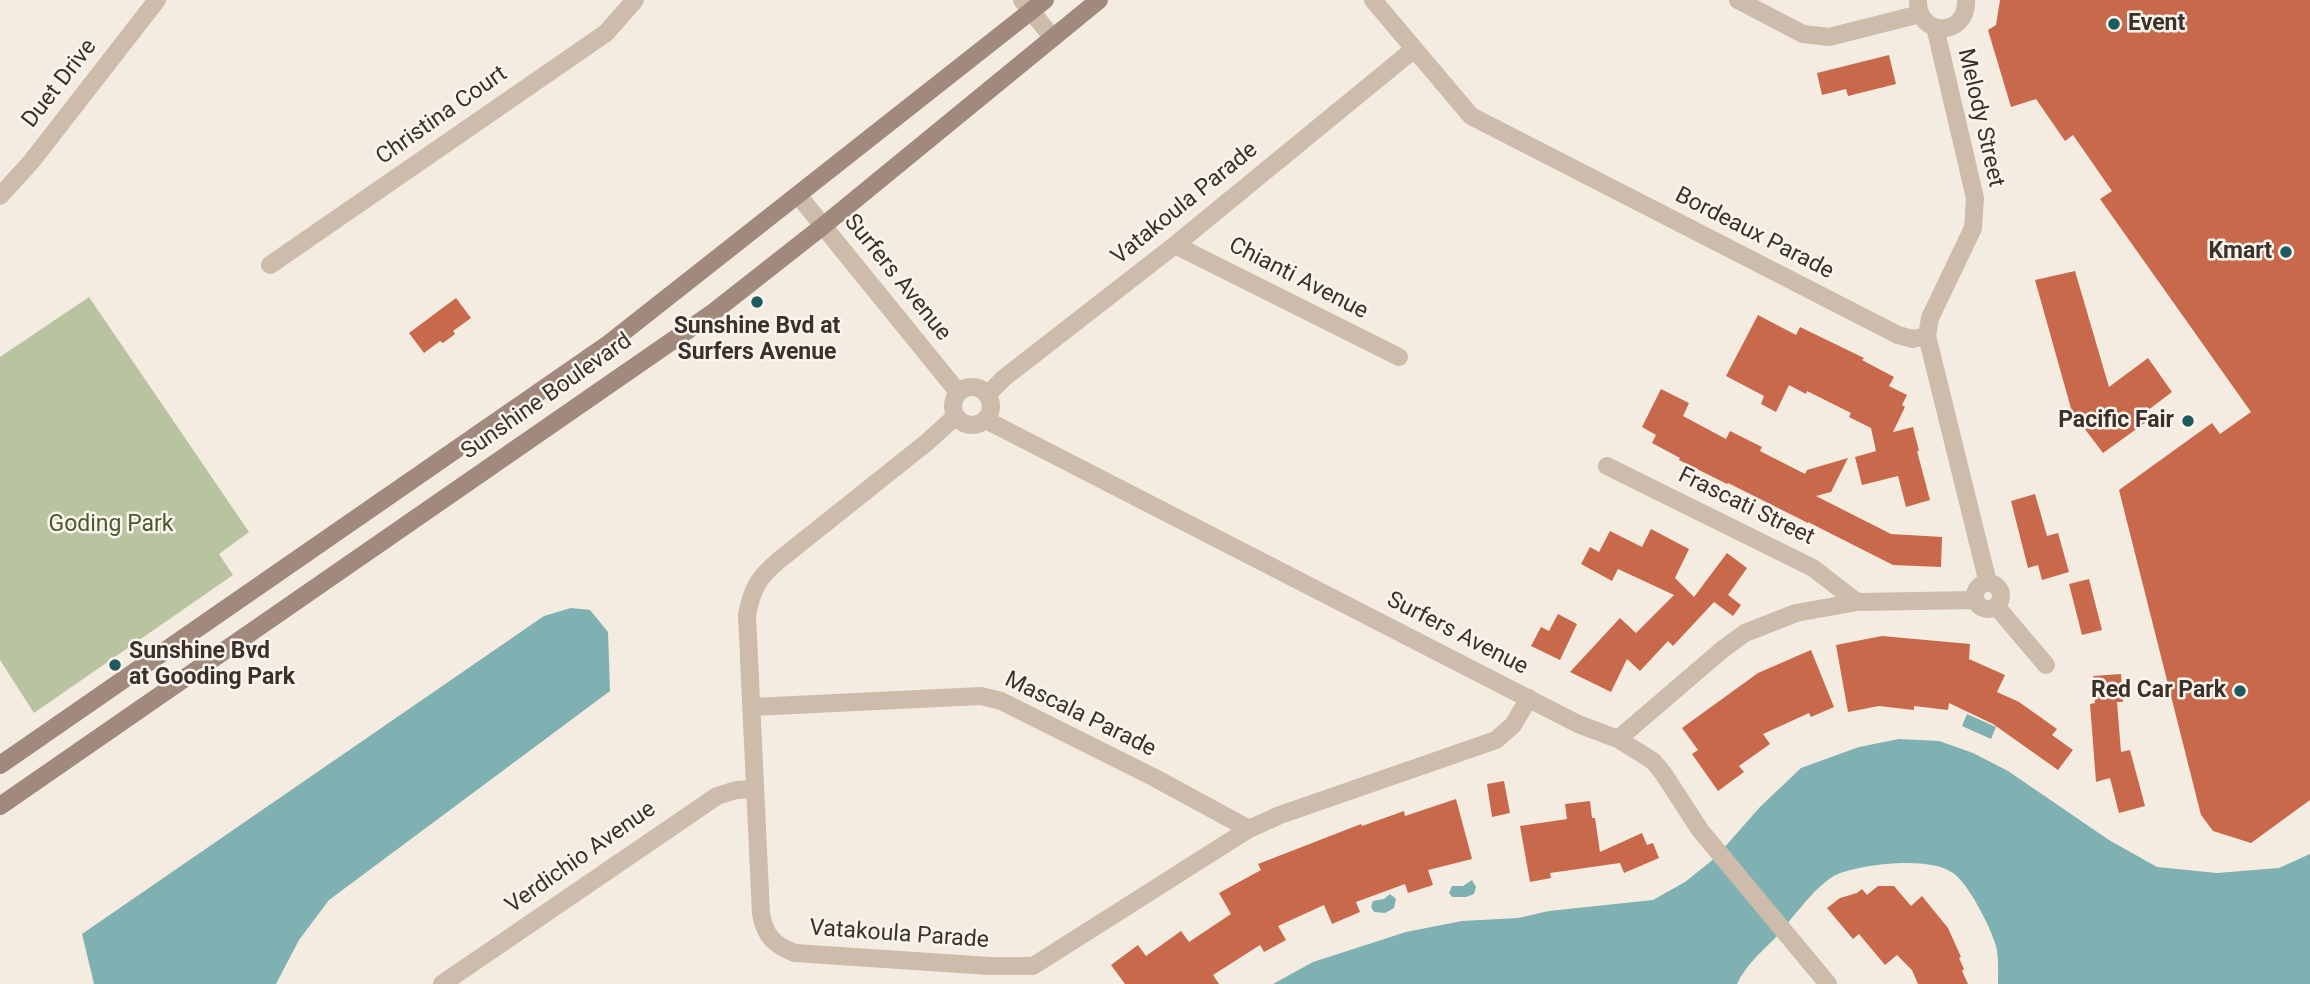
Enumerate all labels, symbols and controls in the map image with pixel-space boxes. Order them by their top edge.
place label: Event [2128,10,2185,38]
marker: Event [2106,16,2122,32]
street label: Duet Drive [17,34,103,134]
street label: Melody Street [1951,46,2009,190]
street label: Christina Court [371,61,513,171]
street label: Vatakoula Parade [1106,137,1264,271]
street label: Bordeaux Parade [1670,182,1838,286]
street label: Surfers Avenue [838,209,956,347]
street label: Chianti Avenue [1224,232,1372,326]
place label: Kmart [2208,238,2272,266]
marker: Kmart [2278,244,2294,260]
marker: Sunshine Bvd at Surfers Avenue [749,294,765,310]
place label: Sunshine Bvd at Surfers Avenue [674,313,840,367]
street label: Sunshine Boulevard [457,328,637,466]
place label: Pacific Fair [2058,407,2174,435]
marker: Pacific Fair [2180,413,2196,429]
street label: Frascati Street [1673,462,1819,552]
park label: Goding Park [48,511,174,539]
street label: Surfers Avenue [1382,587,1532,681]
place label: Sunshine Bvd at Gooding Park [129,638,295,692]
marker: Sunshine Bvd at Gooding Park [107,657,123,673]
street label: Mascala Parade [1000,666,1160,764]
place label: Red Car Park [2091,677,2226,705]
marker: Red Car Park [2232,683,2248,699]
street label: Verdichio Avenue [501,796,661,920]
street label: Vatakoula Parade [808,915,990,955]

